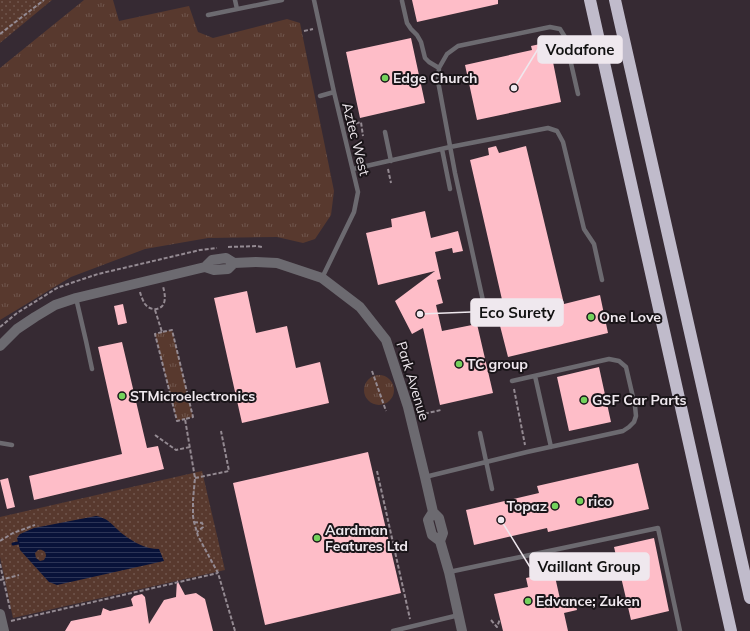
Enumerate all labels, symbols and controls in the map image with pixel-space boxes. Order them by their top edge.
callout: Vodafone [538,36,622,63]
text: Vodafone [545,40,614,59]
place label: Edge Church [393,69,477,87]
marker: Edge Church [380,73,390,83]
street label: Aztec West [338,101,374,178]
callout: Eco Surety [471,299,563,326]
text: Eco Surety [479,303,556,322]
place label: One Love [599,308,661,326]
marker: One Love [586,312,596,322]
street label: Park Avenue [392,339,434,423]
place label: TC group [467,355,528,373]
marker: TC group [454,359,464,369]
place label: STMicroelectronics [130,387,255,405]
marker: STMicroelectronics [117,391,127,401]
place label: GSF Car Parts [592,391,687,409]
marker: GSF Car Parts [579,395,589,405]
place label: rico [588,492,612,510]
marker: rico [575,496,585,506]
place label: Topaz [506,497,547,515]
marker: Topaz [550,501,560,511]
place label: Aardman Features Ltd [325,521,408,555]
marker: Aardman Features Ltd [312,533,322,543]
callout: Vaillant Group [530,553,649,580]
text: Vaillant Group [536,557,641,576]
place label: Edvance; Zuken [536,592,640,610]
marker: Edvance; Zuken [523,596,533,606]

